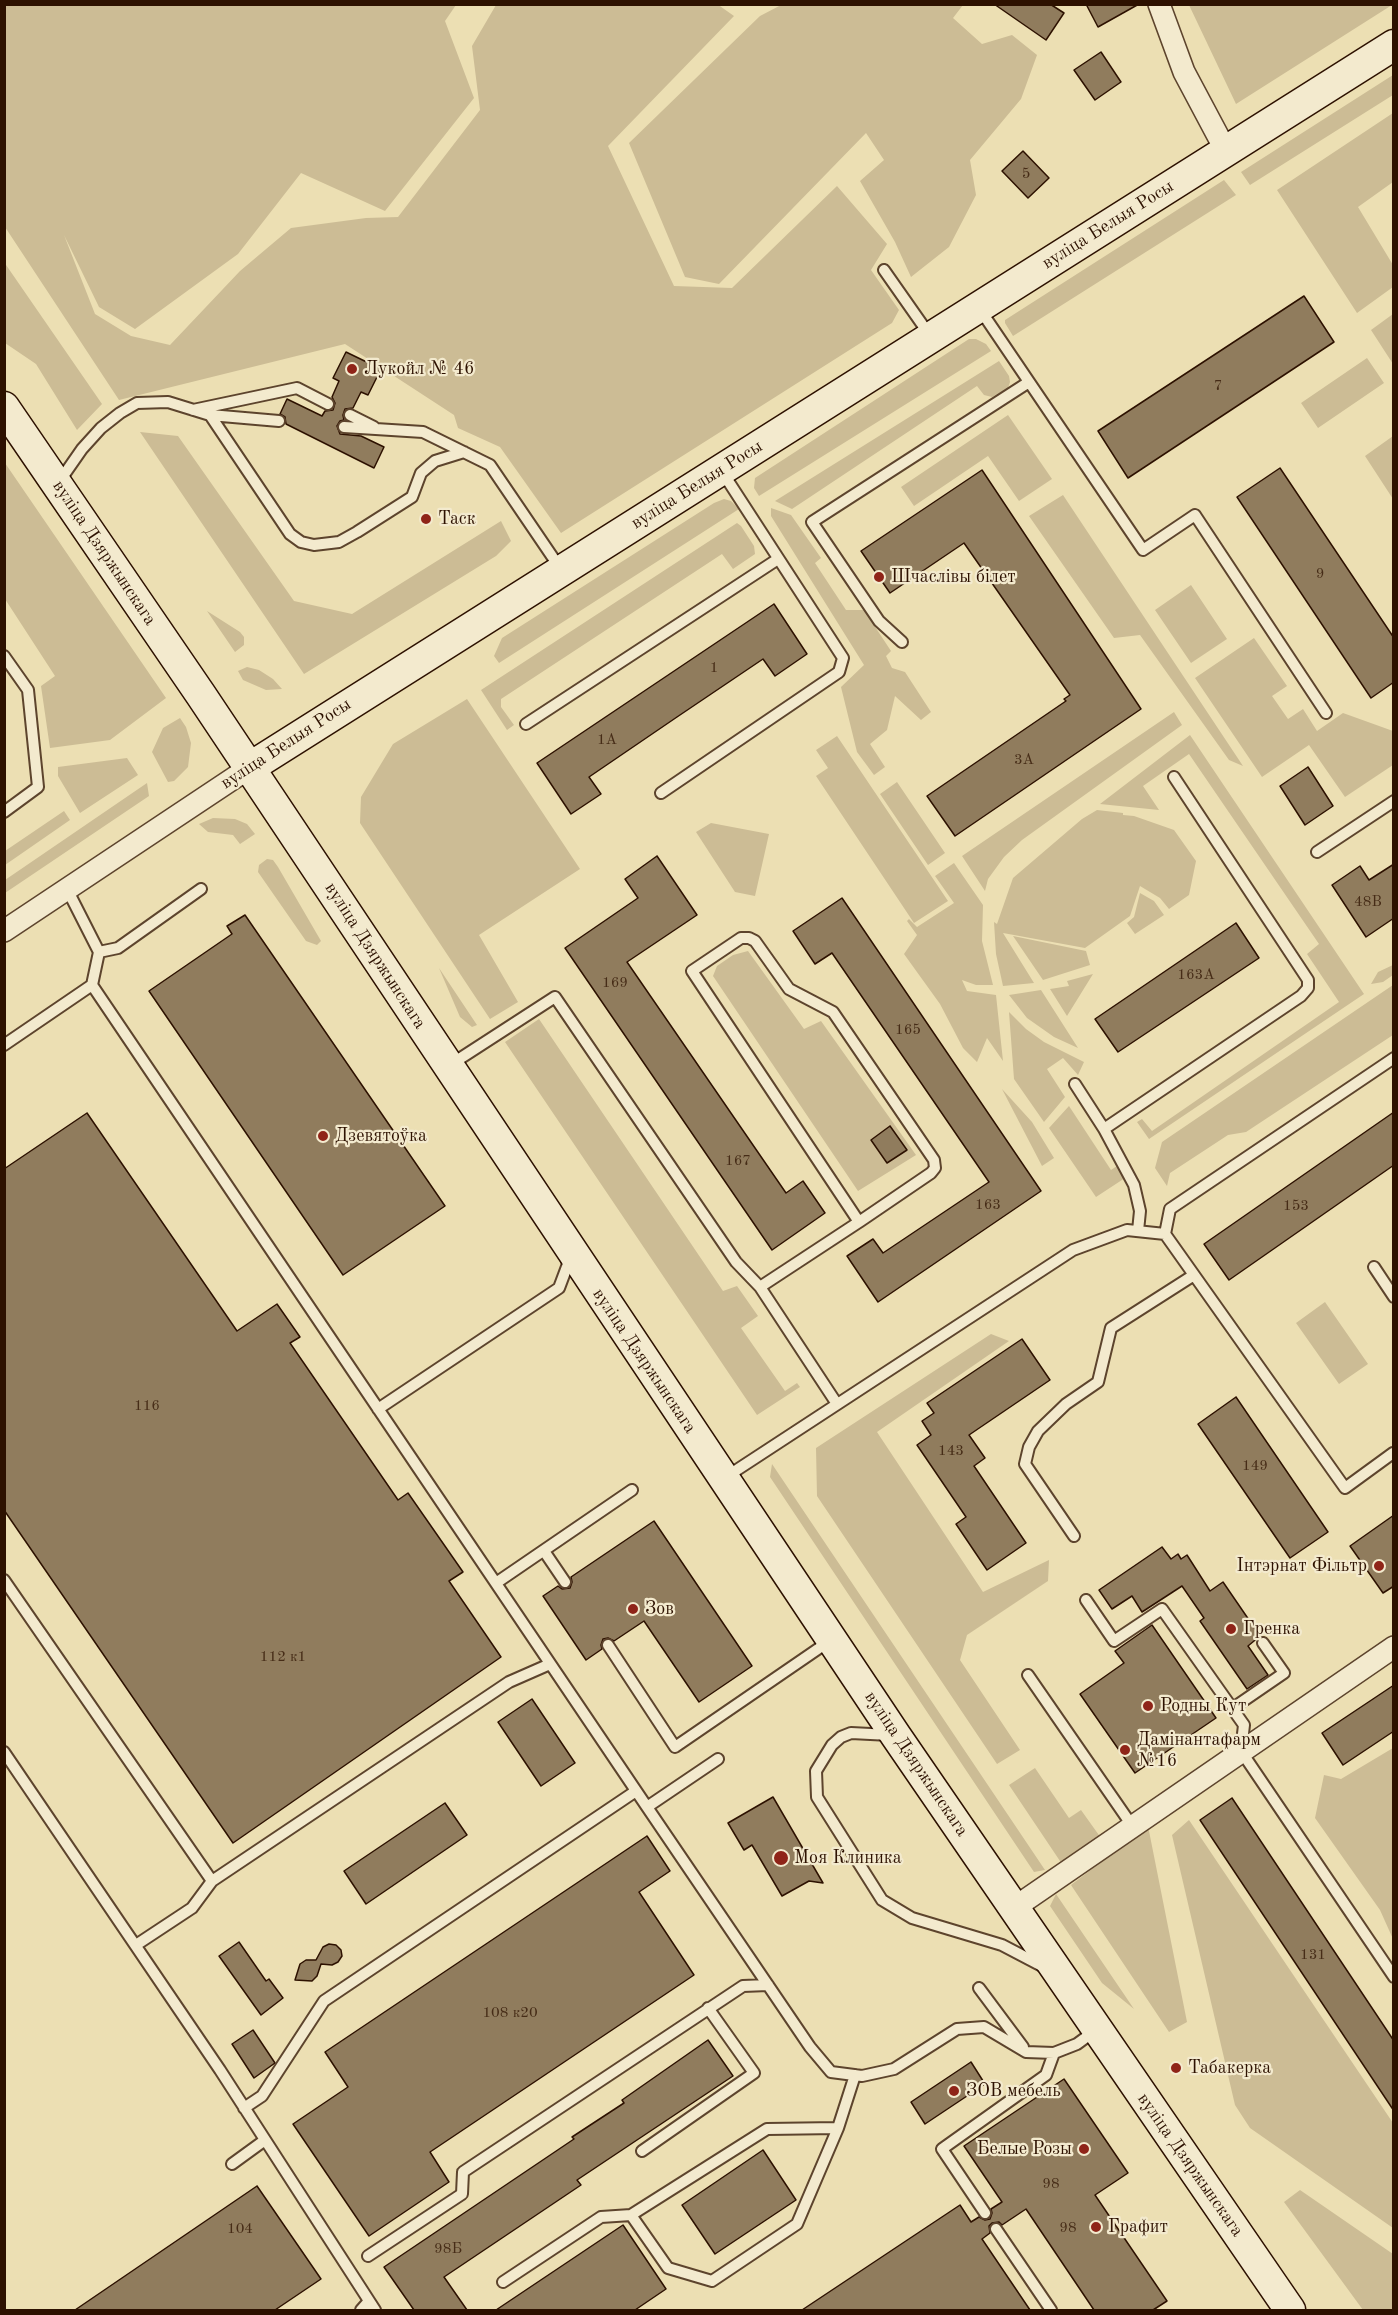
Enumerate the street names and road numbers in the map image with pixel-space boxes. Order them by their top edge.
street label: вуліца Белыя Росы [1038,176,1178,274]
street label: вуліца Белыя Росы [627,436,767,534]
street label: вуліца Дзяржынскага [47,476,161,630]
street label: вуліца Белыя Росы [217,694,355,794]
street label: вуліца Дзяржынскага [320,879,430,1033]
street label: вуліца Дзяржынскага [587,1284,701,1438]
street label: вуліца Дзяржынскага [859,1687,973,1841]
street label: вуліца Дзяржынскага [1132,2089,1248,2241]

